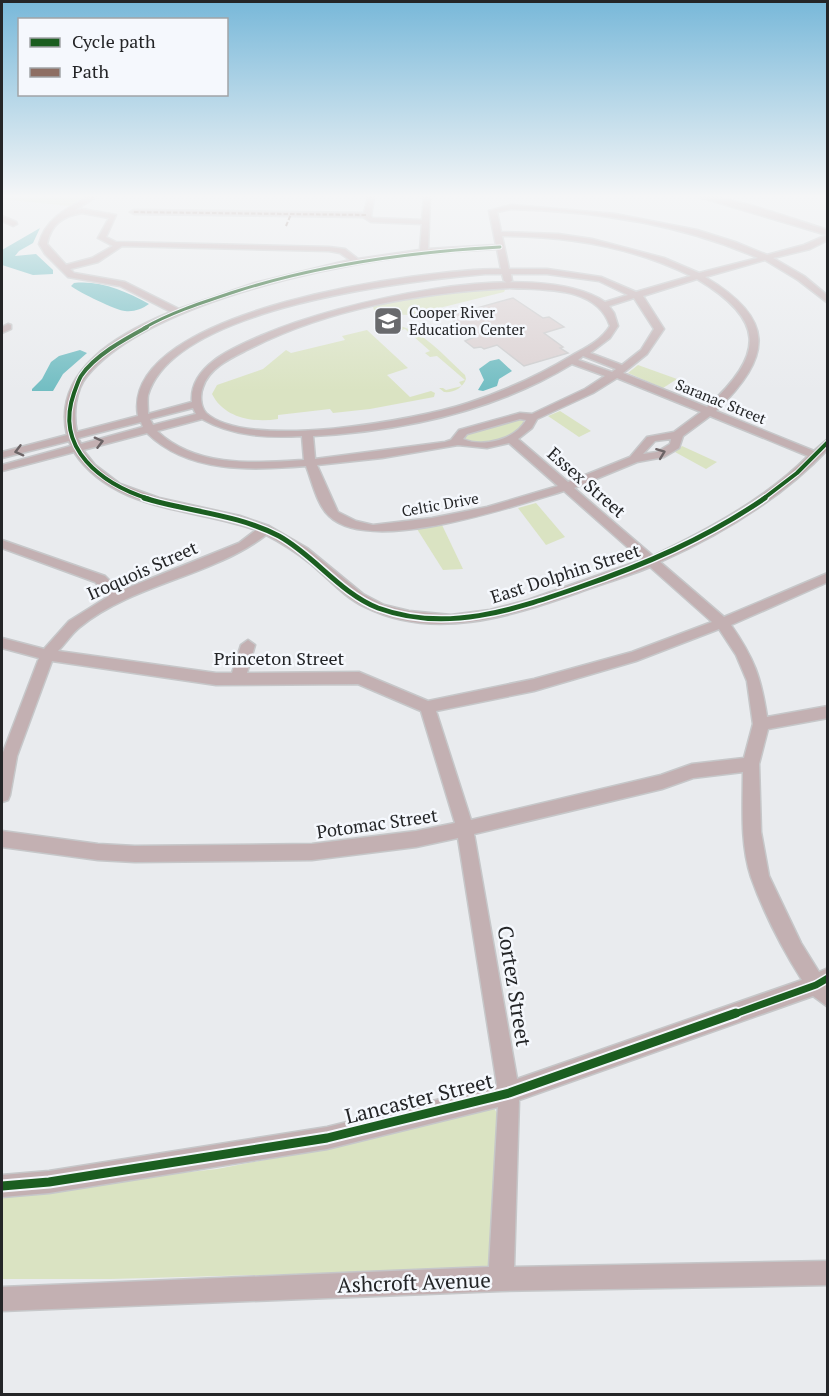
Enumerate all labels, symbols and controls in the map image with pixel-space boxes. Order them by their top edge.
legend [18,18,228,96]
text: Cycle path [72,29,156,53]
text: Path [72,59,109,83]
place label: Cooper River Education Center [409,302,525,339]
school or university icon: Cooper River Education Center [372,305,404,337]
street label: Saranac Street [673,374,770,428]
one-way arrow [93,437,103,449]
street label: Essex Street [543,441,632,523]
one-way arrow [14,443,24,456]
one-way arrow [656,448,666,461]
street label: Celtic Drive [400,487,480,521]
street label: Iroquois Street [83,535,202,605]
street label: East Dolphin Street [487,537,643,608]
street label: Princeton Street [214,646,345,670]
street label: Potomac Street [315,803,439,843]
street label: Cortez Street [492,923,538,1049]
street label: Lancaster Street [342,1066,496,1130]
street label: Ashcroft Avenue [337,1265,491,1299]

